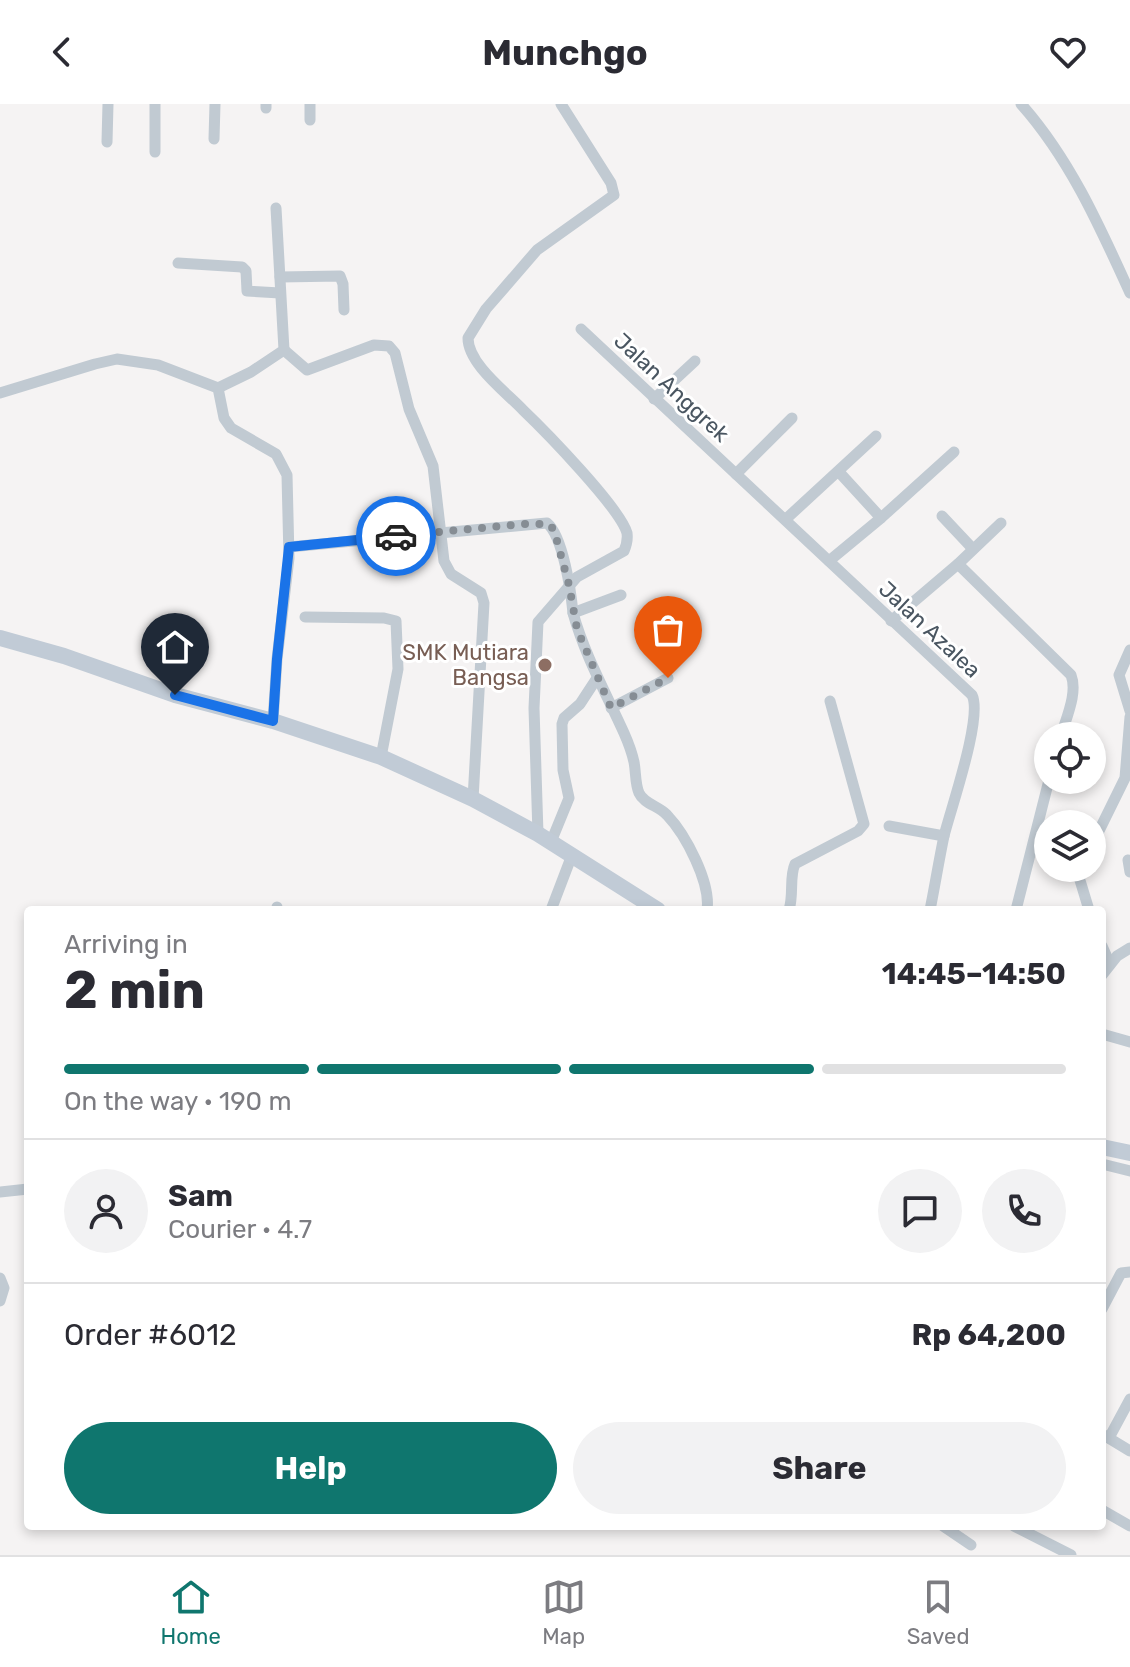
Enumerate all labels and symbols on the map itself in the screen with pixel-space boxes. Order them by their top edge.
street label: Jalan Anggrek [608,327,735,448]
courier [356,496,436,576]
street label: Jalan Azalea [873,575,986,683]
pin [634,596,702,678]
pin [141,613,209,695]
place label: SMK Mutiara Bangsa [402,639,529,691]
marker: SMK Mutiara Bangsa [536,656,554,674]

